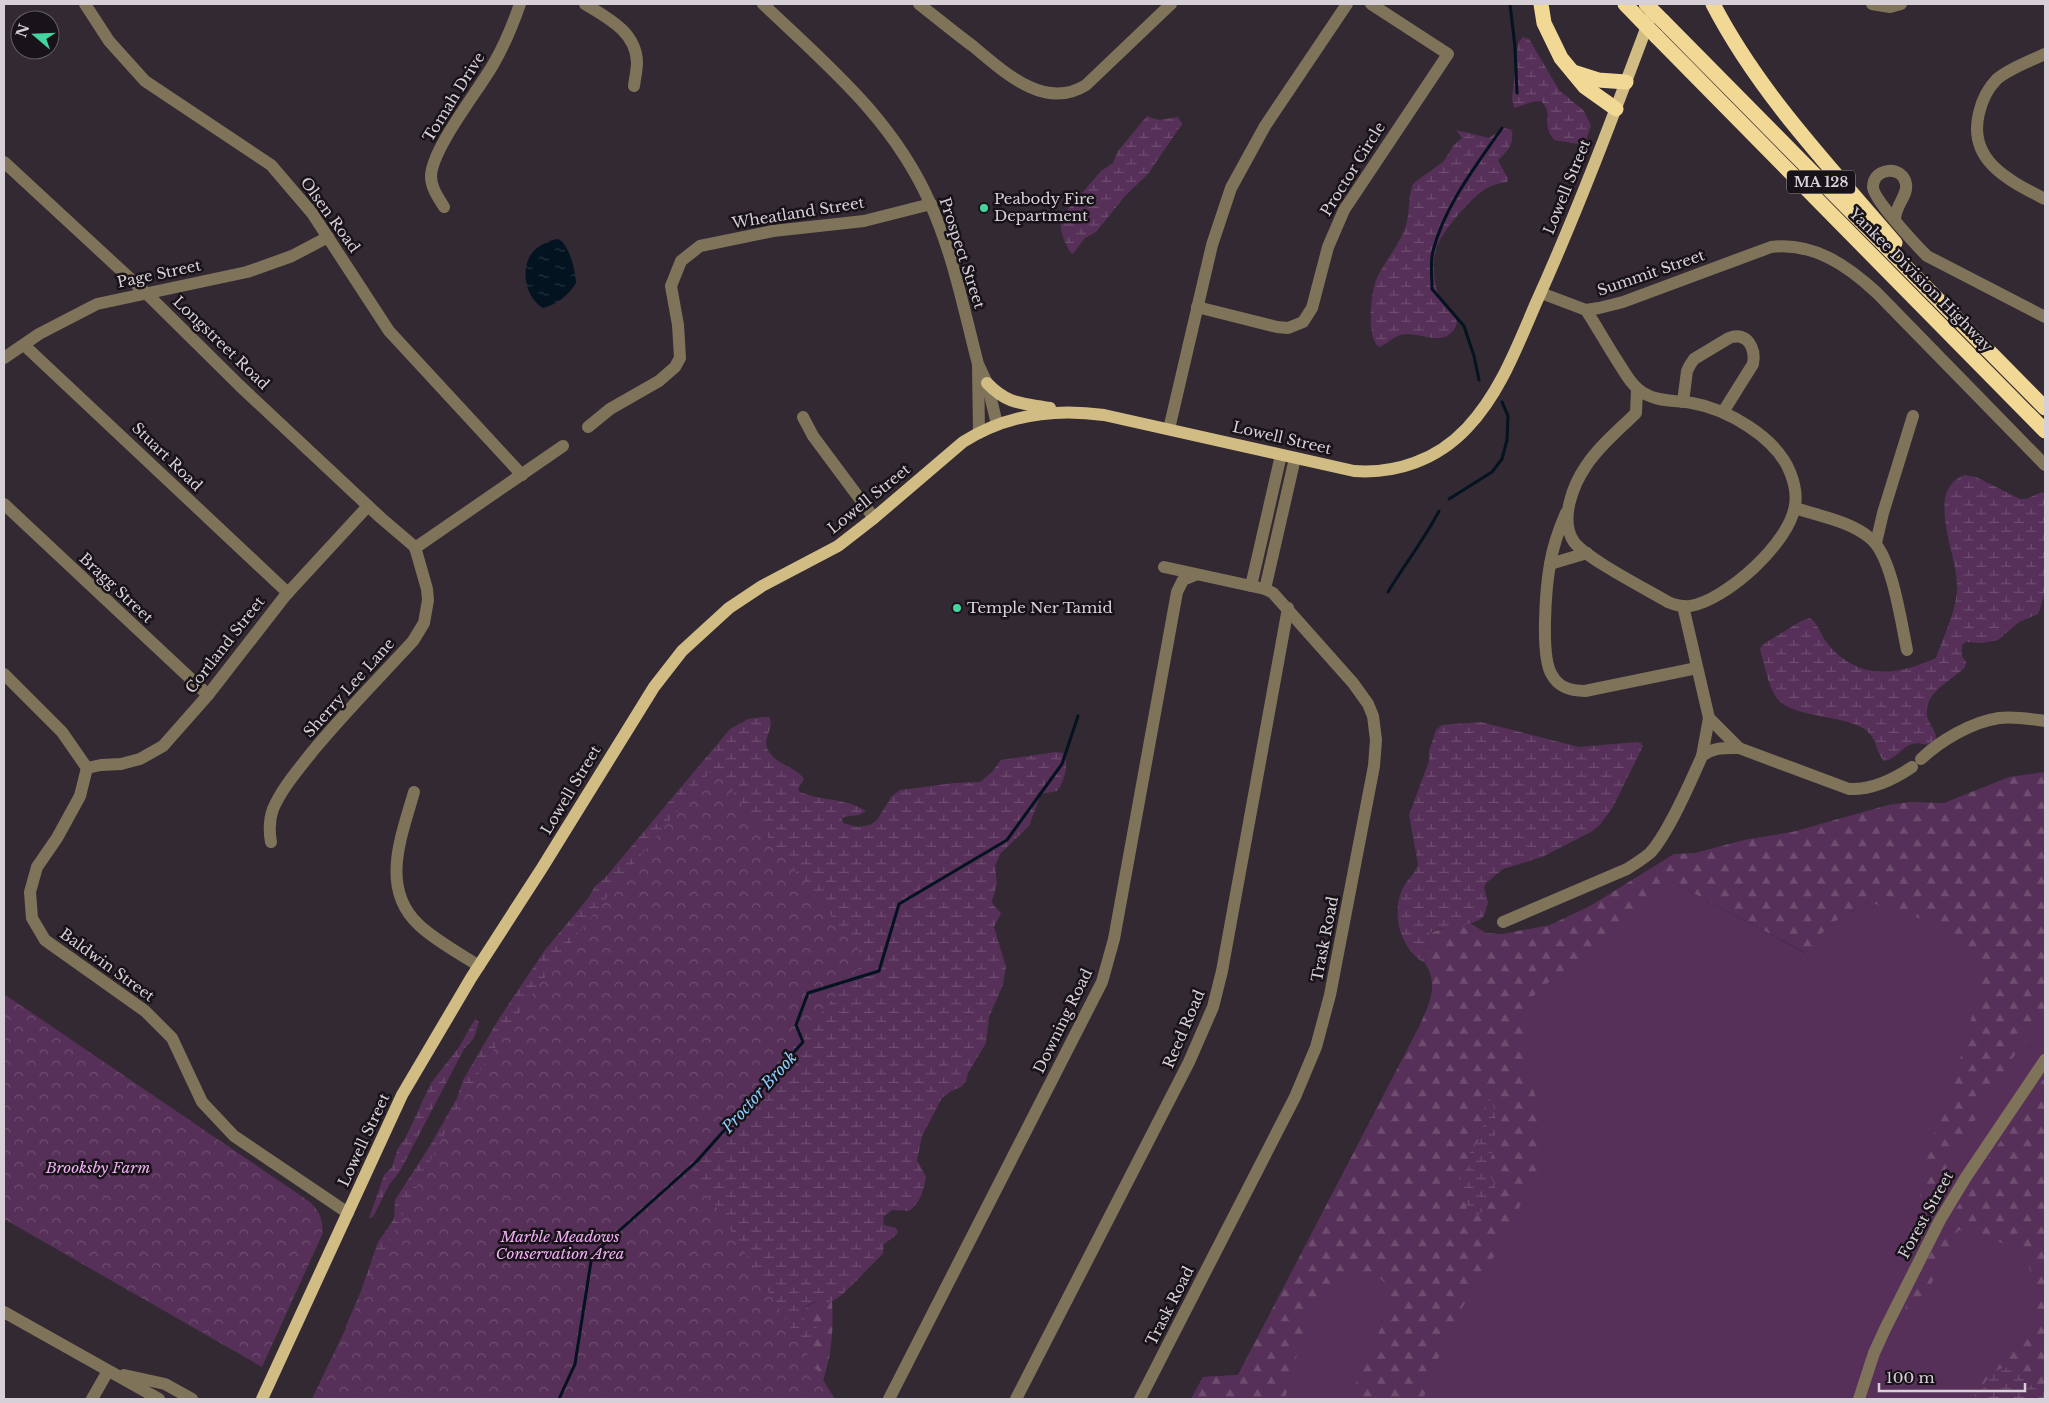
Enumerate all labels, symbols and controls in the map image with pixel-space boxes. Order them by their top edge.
north arrow [10,10,60,60]
text: N [12,22,33,40]
street label: Tomah Drive [418,48,489,145]
street label: Proctor Circle [1316,118,1389,219]
street label: Lowell Street [1539,136,1594,237]
road number: MA 128 [1787,170,1855,193]
street label: Olsen Road [297,173,364,256]
place label: Peabody Fire Department [994,189,1095,225]
street label: Wheatland Street [729,193,866,233]
street label: Prospect Street [936,195,990,311]
marker: Peabody Fire Department [978,202,990,214]
street label: Yankee Division Highway [1845,203,1997,356]
street label: Summit Street [1595,245,1707,300]
street label: Page Street [115,255,203,292]
street label: Longstreet Road [169,292,273,393]
street label: Lowell Street [1231,417,1334,458]
street label: Stuart Road [128,418,207,495]
street label: Lowell Street [824,459,914,538]
street label: Bragg Street [75,549,158,627]
street label: Cortland Street [181,592,269,697]
place label: Temple Ner Tamid [967,598,1113,617]
marker: Temple Ner Tamid [951,602,963,614]
street label: Sherry Lee Lane [299,634,398,741]
street label: Lowell Street [536,741,605,838]
street label: Trask Road [1307,895,1342,983]
street label: Baldwin Street [56,924,159,1006]
street label: Downing Road [1029,965,1096,1076]
street label: Reed Road [1159,987,1209,1071]
water label: Proctor Brook [717,1047,801,1138]
street label: Lowell Street [334,1090,394,1189]
park label: Brooksby Farm [45,1158,150,1177]
street label: Forest Street [1894,1168,1957,1262]
park label: Marble Meadows Conservation Area [496,1227,624,1263]
street label: Trask Road [1141,1263,1198,1349]
scale bar [1879,1360,2025,1392]
text: 100 m [1886,1368,1935,1387]

